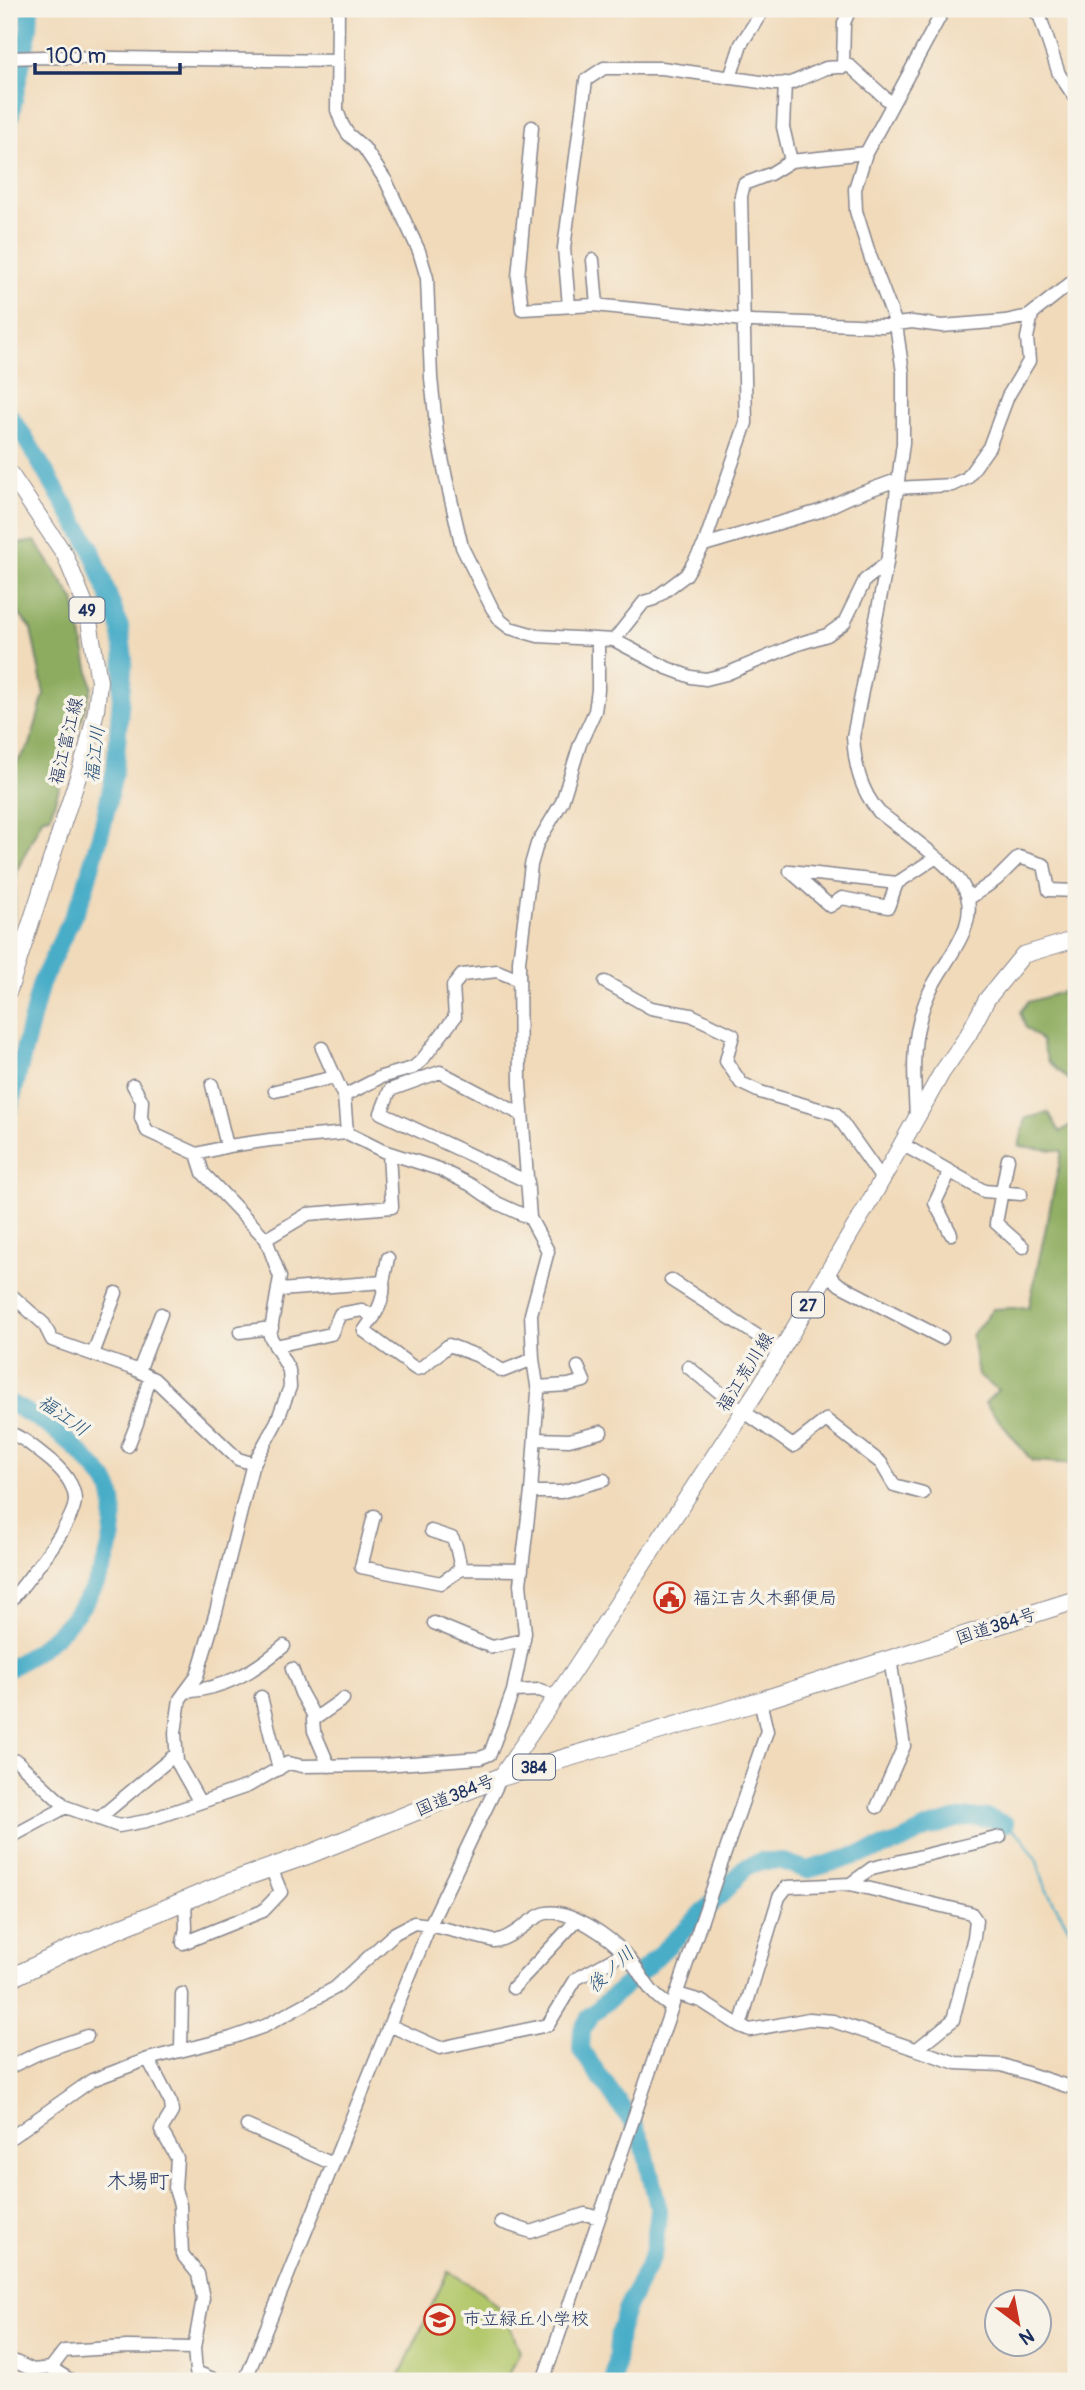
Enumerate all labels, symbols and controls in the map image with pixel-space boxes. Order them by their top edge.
scale bar [35,32,180,76]
text: 100 m [46,43,106,70]
road number: 49 [70,597,104,622]
street label: 福江富江線 [44,695,89,788]
water label: 福江川 [80,724,110,784]
road number: 27 [792,1292,824,1317]
street label: 福江荒川線 [712,1328,779,1417]
water label: 福江川 [33,1390,94,1442]
public building icon: 福江吉久木郵便局 [653,1581,687,1615]
place label: 福江吉久木郵便局 [693,1587,837,1610]
street label: 国道384号 [953,1603,1039,1650]
road number: 384 [513,1754,555,1779]
street label: 国道384号 [412,1769,498,1822]
water label: 後ノ川 [582,1942,640,1998]
district label: 木場町 [107,2168,170,2195]
north arrow [984,2288,1054,2358]
school or university icon: 市立緑丘小学校 [423,2302,457,2336]
place label: 市立緑丘小学校 [463,2308,589,2331]
text: N [1015,2323,1038,2350]

